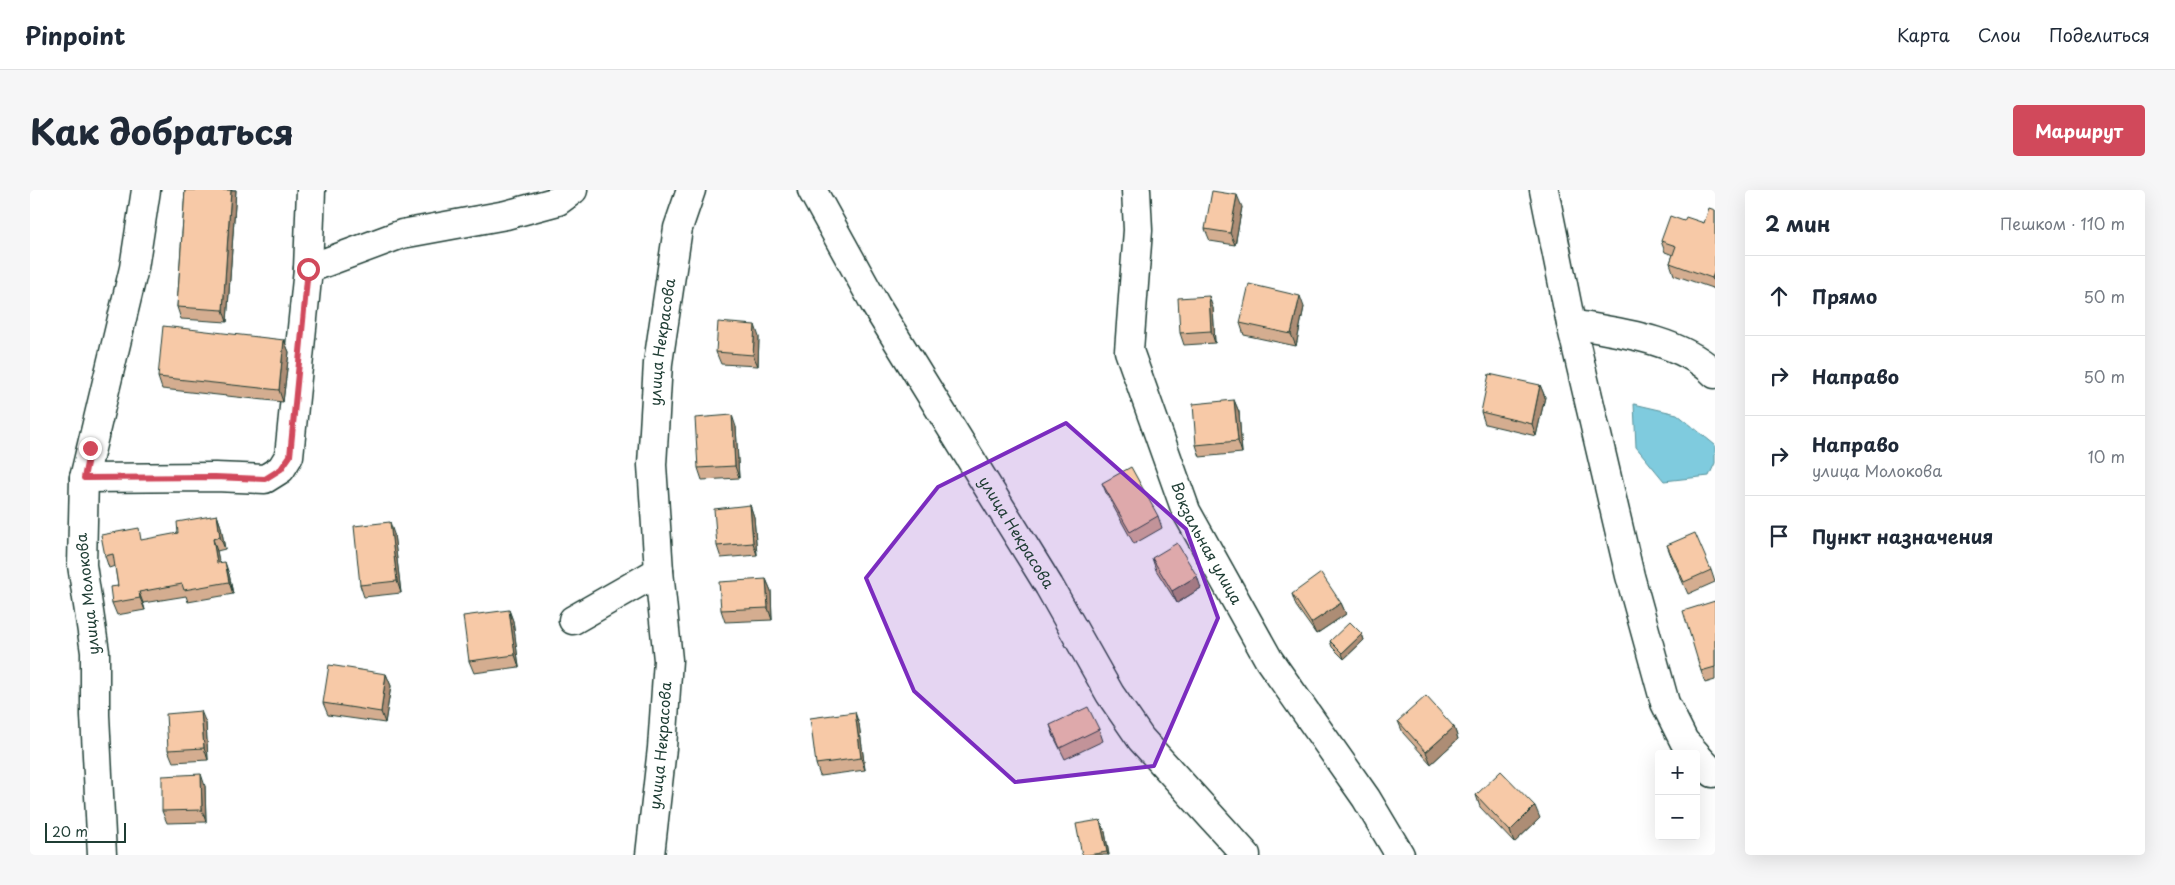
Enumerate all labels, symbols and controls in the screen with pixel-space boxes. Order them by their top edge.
text: Pinpoint [25,17,126,53]
text: Карта [1897,21,1950,48]
text: Слои [1978,21,2021,48]
text: Поделиться [2049,21,2150,48]
text: Как добраться [30,104,294,157]
button: Маршрут [2013,105,2145,156]
text: 2 мин [1765,207,1830,239]
text: Пешком · 110 m [2000,211,2125,235]
route start [297,258,320,281]
street label: улица Некрасова [643,276,681,406]
icon: ahead [1765,282,1793,310]
text: Прямо [1812,282,1877,310]
text: 50 m [2084,284,2125,308]
icon: right [1765,362,1793,390]
text: Направо [1812,362,1899,390]
text: 50 m [2084,364,2125,388]
text: Направо [1812,430,1899,458]
route end [79,437,102,460]
icon: right [1765,442,1793,470]
text: 10 m [2088,444,2125,468]
text: улица Молокова [1812,458,1942,482]
street label: улица Некрасова [974,471,1061,593]
street label: Вокзальная улица [1166,478,1249,609]
icon: arrive [1765,522,1793,550]
text: Пункт назначения [1812,522,1993,550]
street label: улица Молокова [69,532,104,656]
street label: улица Некрасова [642,680,677,811]
map controls [1655,750,1700,840]
button: + [1655,750,1700,795]
button: − [1655,795,1700,840]
scale bar [45,820,126,843]
text: 20 m [52,821,88,842]

